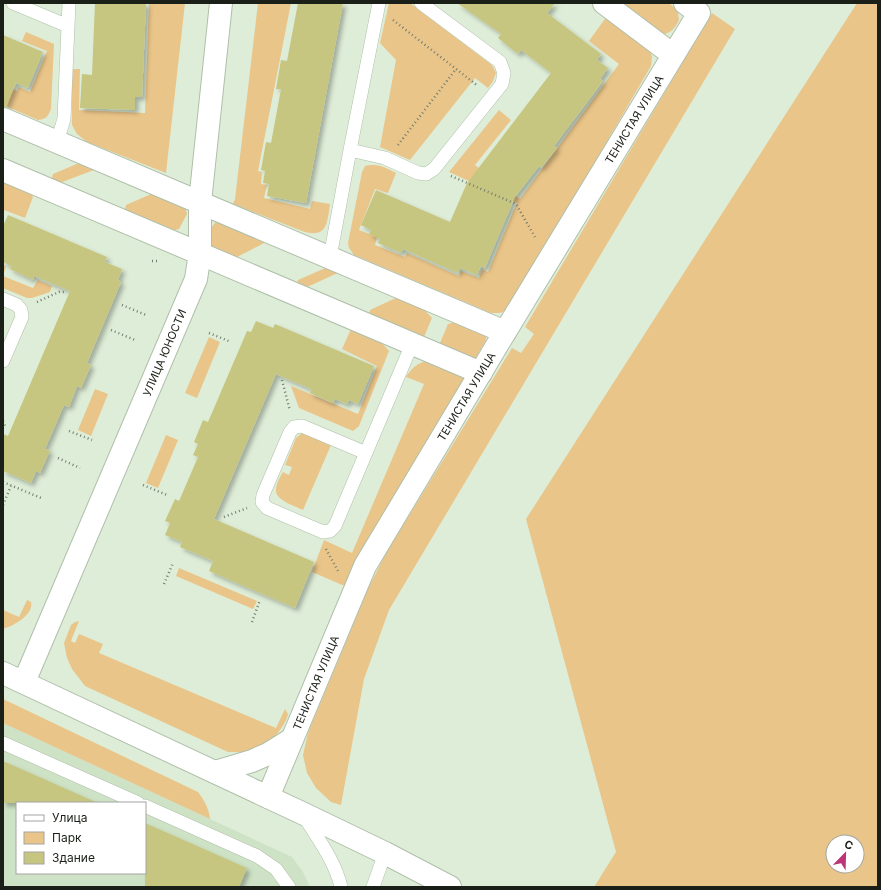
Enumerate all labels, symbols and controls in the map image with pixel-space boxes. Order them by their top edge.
street label: ТЕНИСТАЯ УЛИЦА [602,72,667,166]
street label: УЛИЦА ЮНОСТИ [140,307,189,398]
street label: ТЕНИСТАЯ УЛИЦА [434,349,499,444]
street label: ТЕНИСТАЯ УЛИЦА [290,633,342,732]
legend [16,802,146,874]
text: Улица [52,810,87,825]
text: Парк [52,830,82,845]
north arrow [825,834,865,874]
text: С [842,837,855,853]
text: Здание [52,850,95,865]

